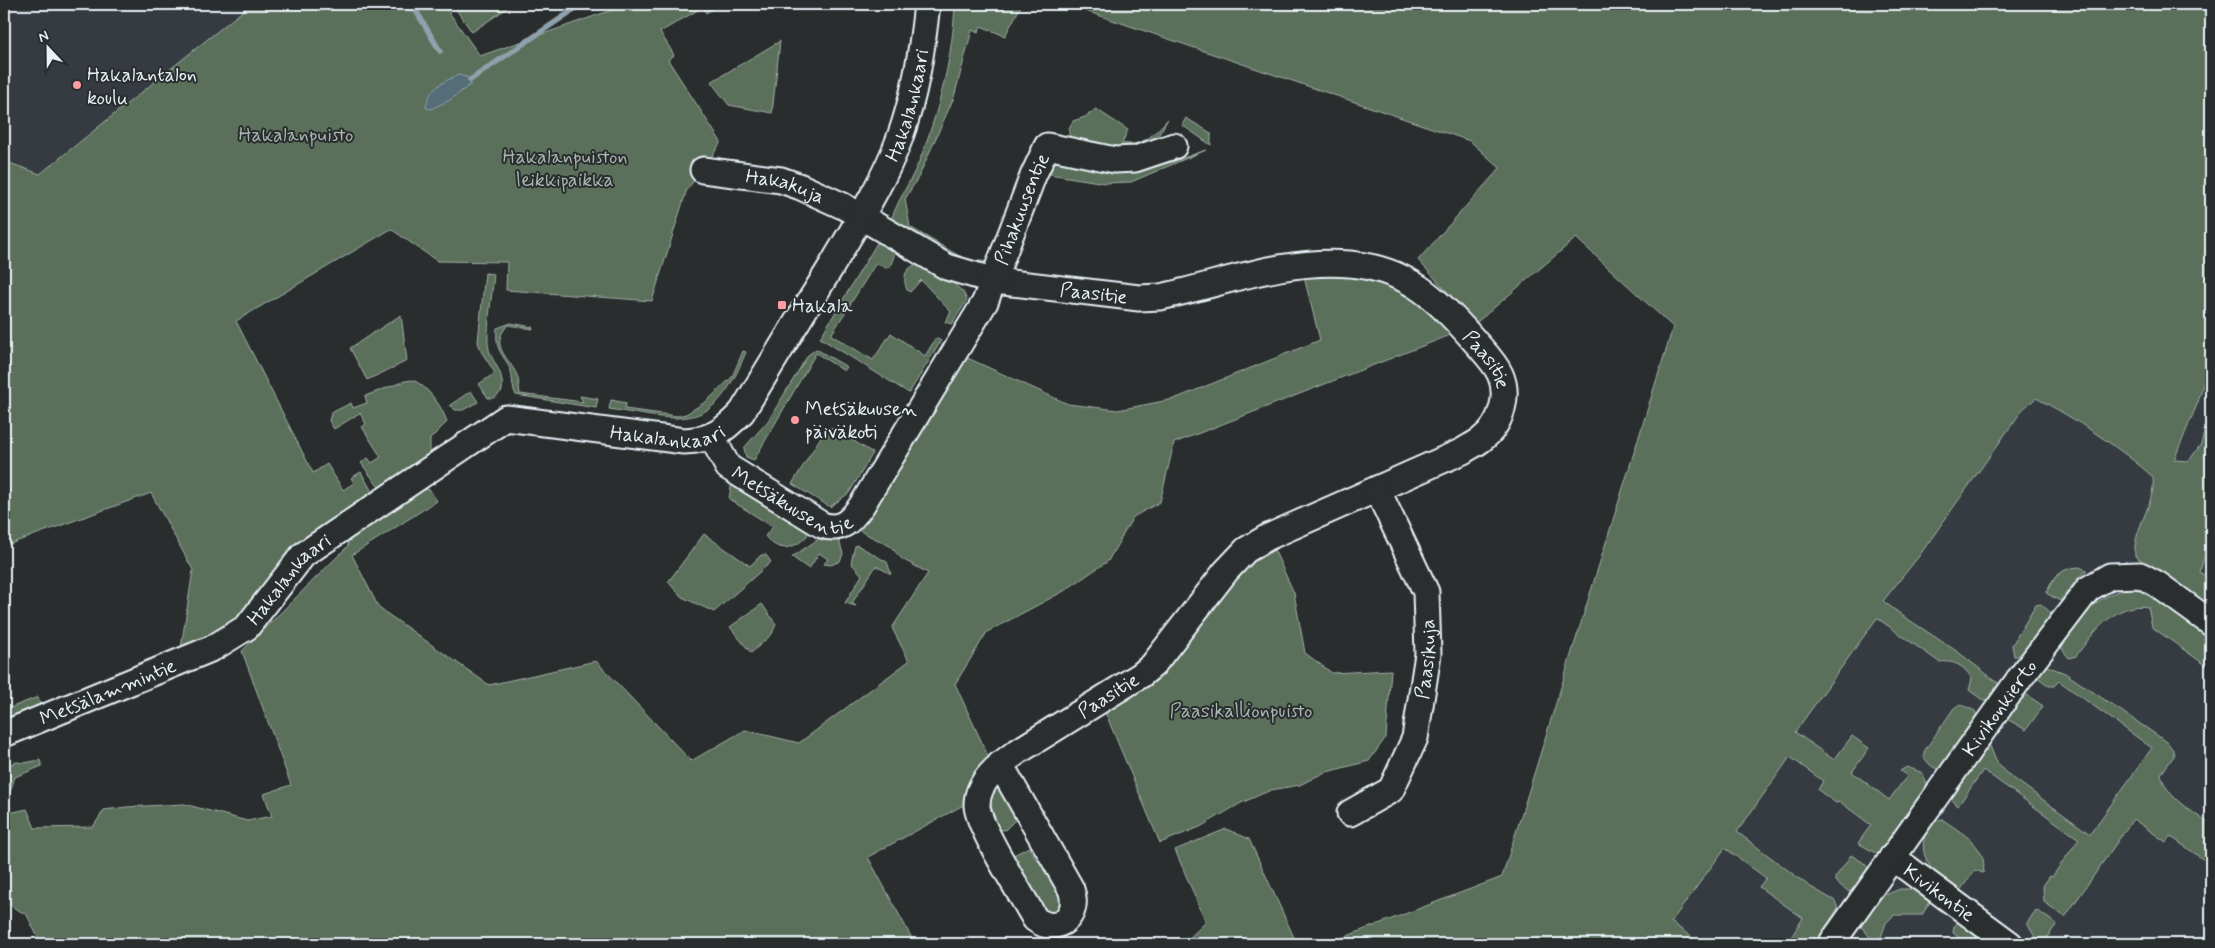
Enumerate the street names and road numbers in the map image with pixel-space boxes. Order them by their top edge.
street label: Hakalankaari [880,47,936,166]
street label: Pihakuusentie [988,149,1057,269]
street label: Hakakuja [744,164,829,211]
street label: Paasitie [1058,277,1129,312]
street label: Paasitie [1456,325,1516,391]
street label: Hakalankaari [608,419,731,456]
street label: Metsäkuusentie [726,460,860,543]
street label: Hakalankaari [241,528,337,631]
street label: Paasikuja [1409,619,1443,701]
street label: Metsälammintie [36,653,181,733]
street label: Kivikonkierto [1956,655,2044,762]
street label: Paasitie [1073,667,1145,726]
street label: Kivikontie [1897,858,1980,929]

